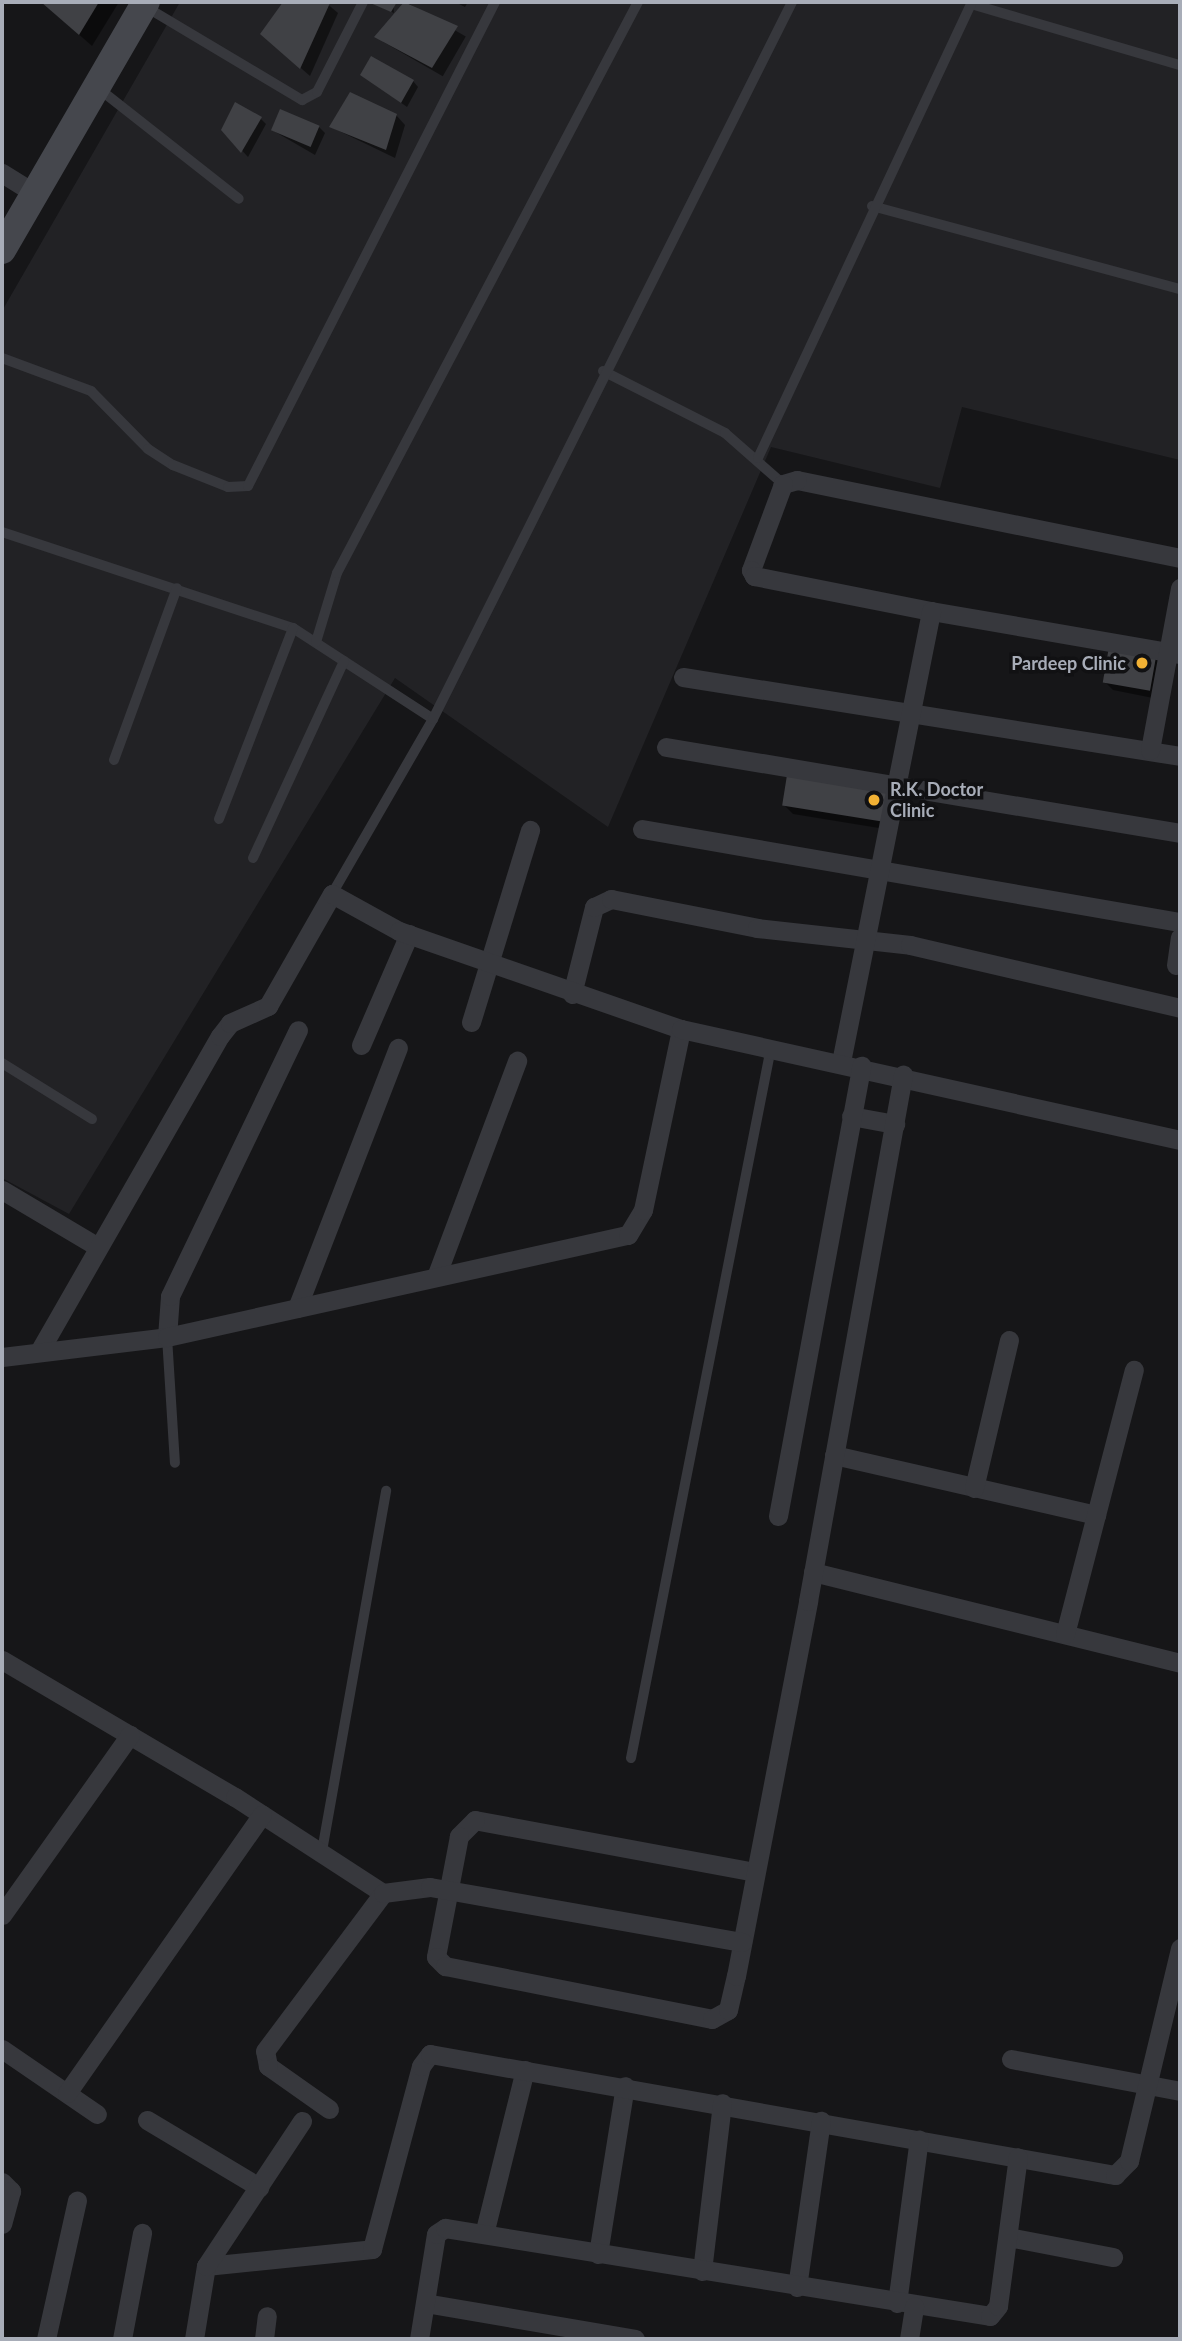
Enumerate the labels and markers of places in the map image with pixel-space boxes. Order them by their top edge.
place label: Pardeep Clinic [1011,652,1126,674]
marker: Pardeep Clinic [1132,653,1152,673]
place label: R.K. Doctor Clinic [890,779,983,822]
marker: R.K. Doctor Clinic [864,790,884,810]

